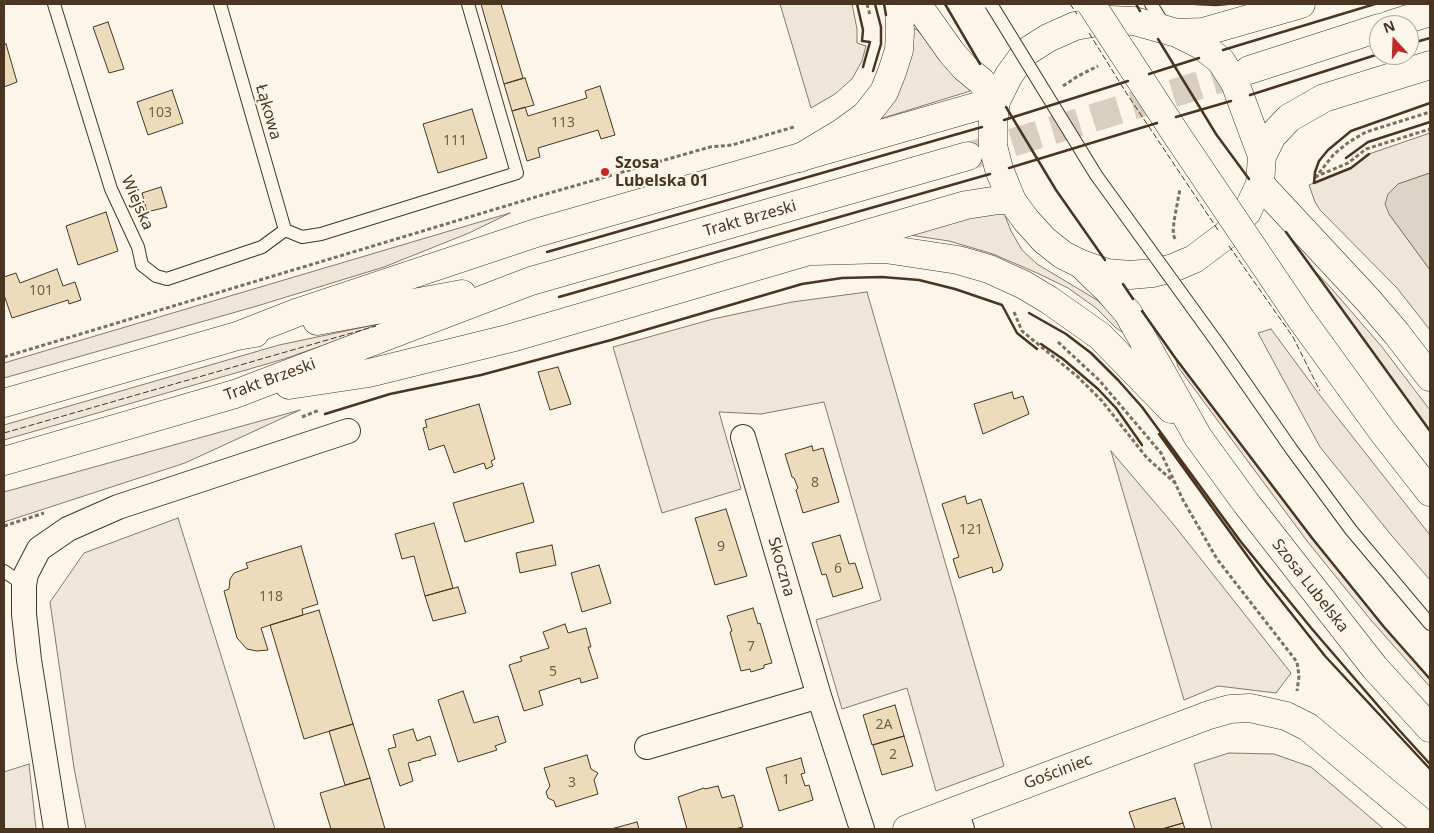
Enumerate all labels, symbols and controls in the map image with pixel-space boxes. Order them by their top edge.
north arrow [1369,15,1419,65]
text: N [1380,16,1398,37]
street label: Łąkowa [251,82,285,142]
house number: 103 [148,105,172,121]
house number: 113 [551,115,575,131]
house number: 111 [443,133,467,149]
place label: Szosa Lubelska 01 [615,153,709,191]
marker: Szosa Lubelska 01 [599,166,611,178]
street label: Wiejska [117,173,157,233]
street label: Trakt Brzeski [701,197,799,241]
house number: 101 [29,283,53,299]
street label: Trakt Brzeski [222,355,318,405]
house number: 8 [811,475,819,491]
house number: 121 [959,522,983,538]
street label: Skoczna [763,535,799,599]
street label: Szosa Lubelska [1268,535,1352,637]
house number: 9 [717,539,725,555]
house number: 6 [834,561,842,577]
house number: 118 [259,589,283,605]
house number: 7 [747,639,755,655]
house number: 5 [549,664,557,680]
house number: 2A [876,717,892,733]
house number: 2 [889,747,897,763]
street label: Gościniec [1021,750,1095,794]
house number: 1 [782,772,790,788]
house number: 3 [568,775,576,791]

